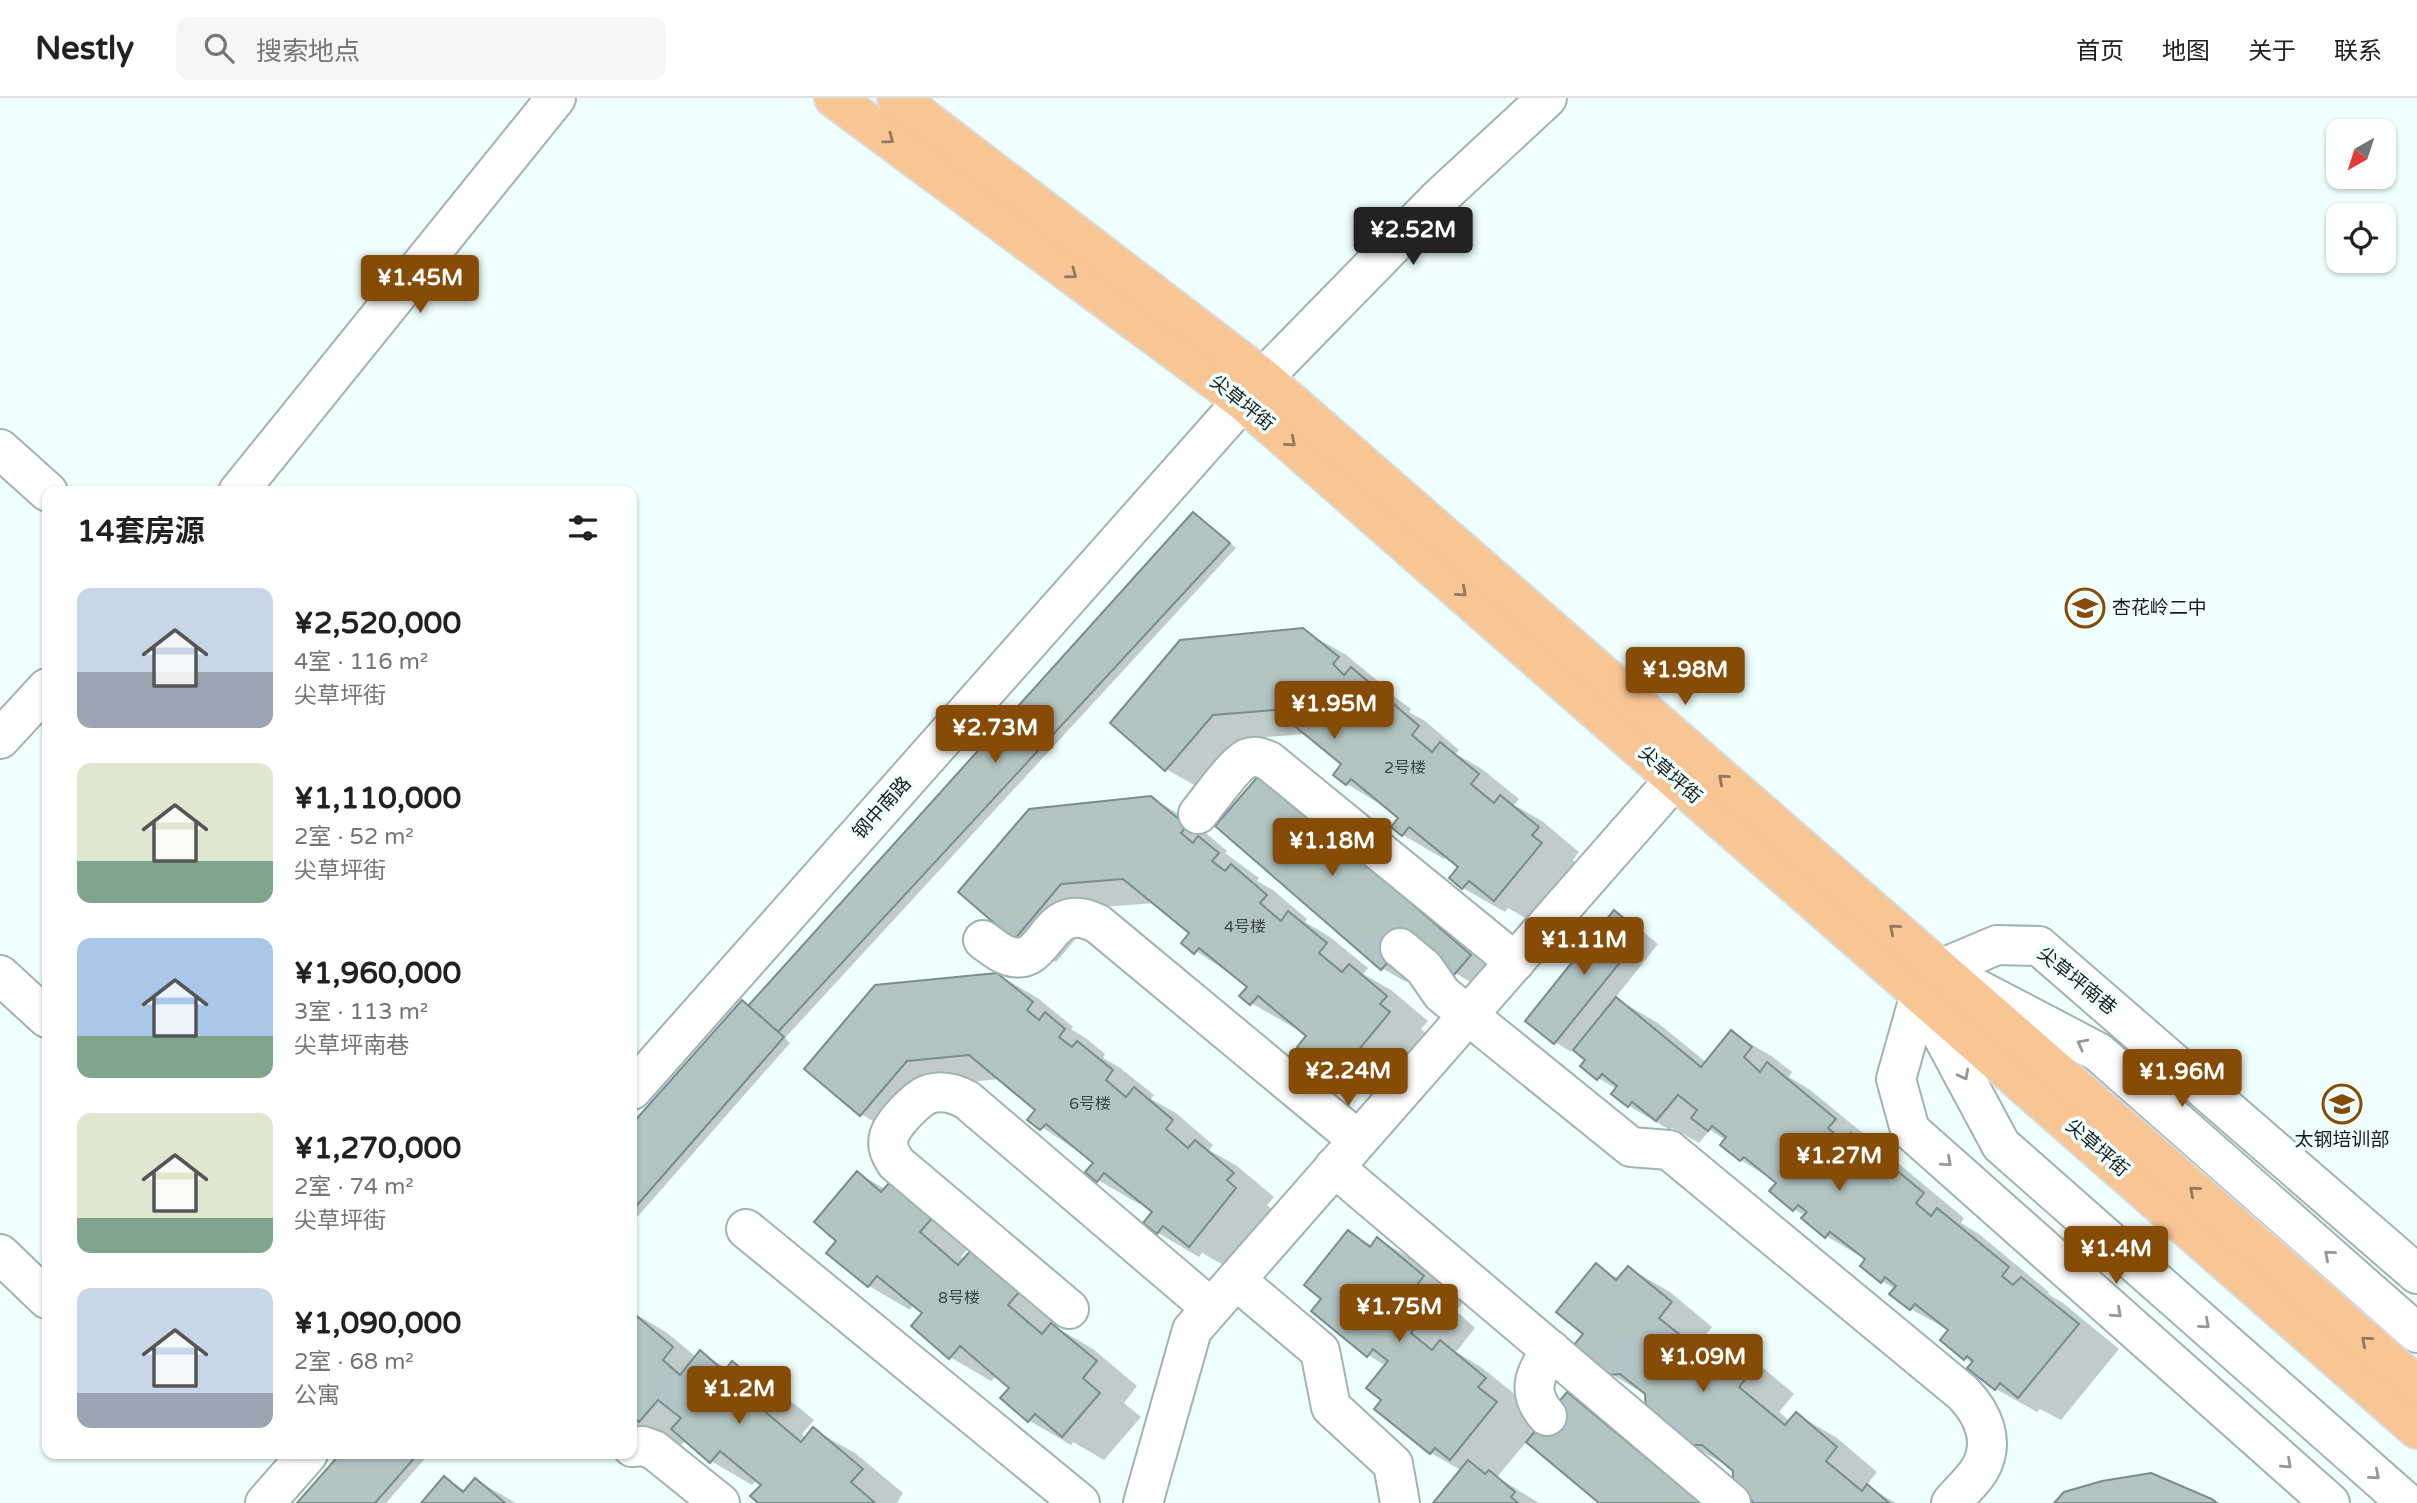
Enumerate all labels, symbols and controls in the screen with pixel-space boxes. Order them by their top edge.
search box [176,17,666,80]
text: Nestly [35,29,134,68]
icon: search [200,29,238,67]
text: 搜索地点 [256,36,360,67]
text: 首页 [2076,37,2124,66]
text: 地图 [2162,37,2210,66]
text: 关于 [2248,37,2296,66]
text: 联系 [2334,37,2382,66]
north arrow [2326,119,2396,189]
map controls [2326,119,2396,273]
one-way arrow [881,130,894,143]
button: locate [2326,203,2396,273]
pin: ¥2.52M [1356,208,1470,267]
text: ¥2.52M [1370,216,1456,244]
pin: ¥1.45M [363,256,477,315]
text: ¥1.45M [377,264,463,292]
one-way arrow [1064,266,1077,278]
street label: 尖草坪街 [1206,371,1278,435]
one-way arrow [1282,434,1295,447]
icon: filters [564,509,602,547]
text: 14套房源 [77,513,205,550]
one-way arrow [1454,584,1467,596]
school or university icon: 杏花岭二中 [2064,587,2106,629]
place label: 杏花岭二中 [2112,597,2207,619]
text: ¥2,520,000 [294,605,461,642]
icon: home [133,616,217,700]
text: 4室 · 116 m² [294,648,428,676]
pin: ¥1.98M [1628,648,1742,707]
text: ¥1.98M [1642,656,1728,684]
text: 尖草坪街 [294,682,386,710]
pin: ¥1.95M [1277,682,1391,741]
text: ¥1.95M [1291,690,1377,718]
pin: ¥2.73M [938,706,1052,765]
text: ¥2.73M [952,714,1038,742]
street label: 尖草坪街 [1634,742,1706,808]
house number: 2号楼 [1384,758,1426,778]
street label: 钢中南路 [848,772,916,844]
one-way arrow [1718,775,1731,787]
text: ¥1,110,000 [294,780,461,817]
icon: home [133,791,217,875]
pin: ¥1.18M [1275,818,1389,878]
text: 2室 · 52 m² [294,823,414,851]
text: ¥1.18M [1289,827,1375,855]
text: 尖草坪街 [294,857,386,885]
house number: 4号楼 [1224,917,1266,937]
pin: ¥1.11M [1527,918,1641,977]
one-way arrow [1889,925,1902,937]
text: ¥1.11M [1541,926,1627,954]
street label: 尖草坪南巷 [2033,943,2121,1019]
text: ¥1,960,000 [294,955,461,992]
icon: home [133,966,217,1050]
text: 3室 · 113 m² [294,998,428,1026]
text: 尖草坪南巷 [294,1032,409,1060]
one-way arrow [2077,1039,2089,1052]
pin: ¥2.24M [1291,1048,1405,1108]
pin: ¥1.96M [2125,1049,2239,1109]
text: ¥2.24M [1305,1057,1391,1085]
text: ¥1.96M [2139,1058,2225,1086]
one-way arrow [1956,1068,1969,1081]
school or university icon: 太钢培训部 [2321,1083,2363,1125]
house number: 6号楼 [1069,1094,1111,1114]
street label: 尖草坪街 [2061,1115,2133,1181]
place label: 太钢培训部 [2294,1129,2390,1151]
text: ¥1,270,000 [294,1130,461,1167]
pin: ¥1.27M [1782,1134,1896,1193]
icon: home [133,1141,217,1225]
text: ¥1.27M [1796,1142,1882,1170]
one-way arrow [1939,1154,1952,1167]
text: 2室 · 74 m² [294,1173,414,1201]
one-way arrow [2190,1187,2203,1199]
text: 尖草坪街 [294,1207,386,1235]
pin: ¥1.4M [2067,1226,2165,1286]
text: ¥1.4M [2080,1235,2152,1263]
one-way arrow [2324,1251,2337,1263]
pin: ¥1.75M [1342,1284,1456,1344]
house number: 8号楼 [938,1288,980,1308]
text: ¥1.75M [1356,1293,1442,1321]
text: ¥1,090,000 [294,1305,461,1342]
one-way arrow [2109,1305,2122,1318]
icon: home [133,1316,217,1400]
one-way arrow [2196,1316,2209,1328]
pin: ¥1.09M [1646,1334,1760,1394]
one-way arrow [2361,1337,2374,1349]
text: ¥1.09M [1660,1343,1746,1371]
text: 2室 · 68 m² [294,1348,414,1376]
pin: ¥1.2M [690,1366,788,1426]
text: ¥1.2M [703,1375,775,1403]
text: 公寓 [294,1382,340,1410]
one-way arrow [2279,1456,2292,1469]
one-way arrow [2367,1467,2380,1479]

